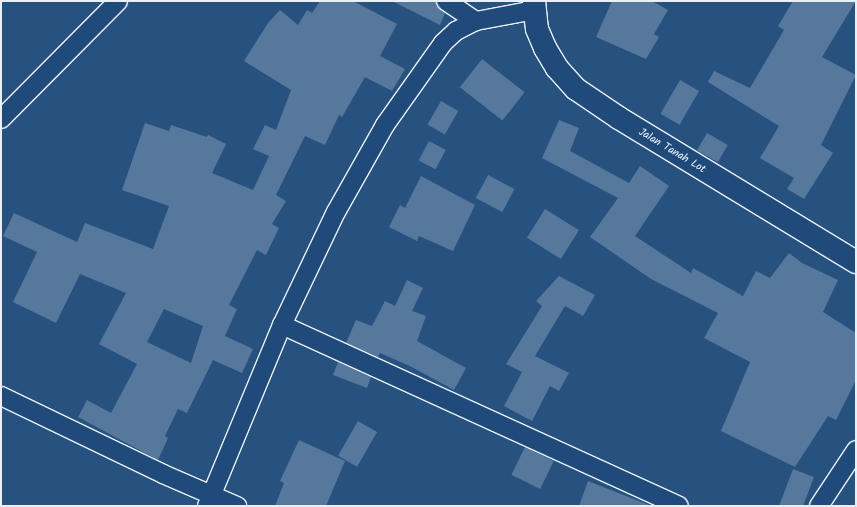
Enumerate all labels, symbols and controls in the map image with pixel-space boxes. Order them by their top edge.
street label: Jalan Tanah Lot [636,126,708,176]

